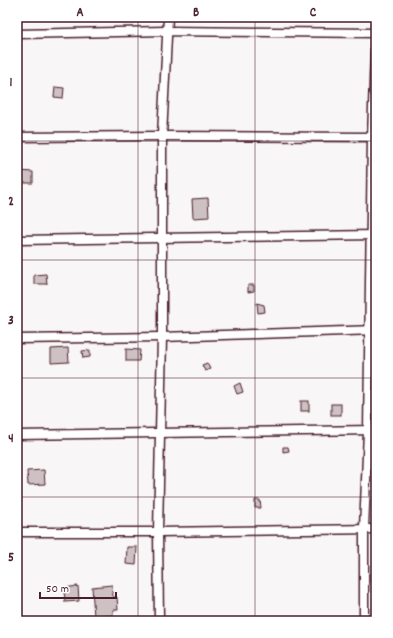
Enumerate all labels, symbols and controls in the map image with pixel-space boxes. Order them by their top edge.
text: A [76,4,84,23]
text: B [193,4,199,23]
text: C [310,4,317,23]
text: 1 [10,74,13,93]
text: 2 [8,193,14,212]
text: 3 [8,312,14,331]
text: 4 [8,430,14,449]
text: 5 [8,549,14,568]
scale bar [40,574,116,600]
text: 50 m [46,581,69,598]

